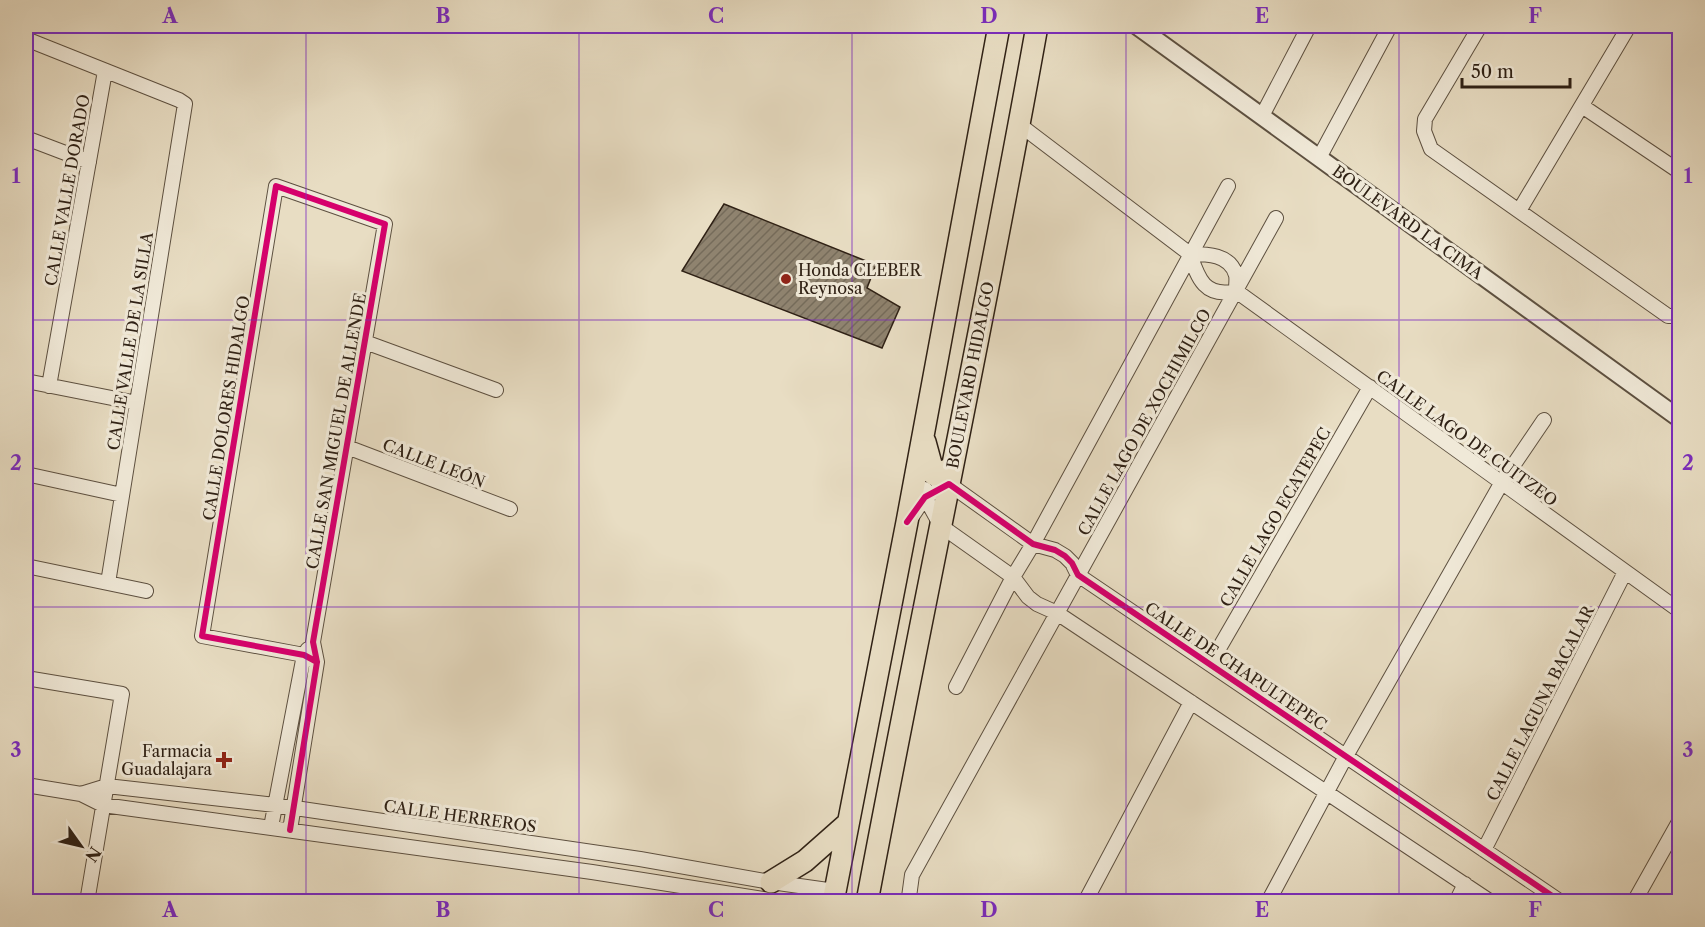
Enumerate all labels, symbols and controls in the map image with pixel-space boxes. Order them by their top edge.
text: A [161,4,178,28]
text: B [436,4,451,28]
text: C [708,4,724,28]
text: D [980,4,998,28]
text: E [1255,4,1269,28]
text: F [1528,4,1542,28]
scale bar [1462,51,1570,89]
text: 50 m [1471,61,1514,83]
street label: CALLE VALLE DORADO [40,93,94,287]
street label: BOULEVARD LA CIMA [1329,161,1488,284]
text: 1 [12,164,21,188]
text: 1 [1684,164,1693,188]
street label: CALLE VALLE DE LA SILLA [103,229,157,452]
place label: Honda CLEBER Reynosa [798,260,922,298]
marker: Honda CLEBER Reynosa [779,272,793,286]
street label: BOULEVARD HIDALGO [942,280,998,470]
street label: CALLE SAN MIGUEL DE ALLENDE [302,291,370,571]
street label: CALLE DOLORES HIDALGO [198,294,254,522]
street label: CALLE LAGO DE XOCHIMILCO [1073,305,1215,539]
street label: CALLE LAGO DE CUITZEO [1373,366,1561,510]
street label: CALLE LAGO ECATEPEC [1215,424,1335,610]
street label: CALLE LEÓN [380,434,488,492]
text: 2 [10,451,22,475]
text: 2 [1682,451,1694,475]
street label: CALLE DE CHAPULTEPEC [1141,598,1331,734]
street label: CALLE LAGUNA BACALAR [1482,601,1599,804]
text: 3 [10,738,22,762]
text: 3 [1682,738,1694,762]
place label: Farmacia Guadalajara [121,741,213,779]
marker: Farmacia Guadalajara [217,753,231,767]
street label: CALLE HERREROS [382,795,538,837]
north arrow [51,816,111,876]
text: N [81,843,106,866]
text: A [161,898,178,922]
text: B [436,898,451,922]
text: C [708,898,724,922]
text: D [980,898,998,922]
text: E [1255,898,1269,922]
text: F [1528,898,1542,922]

